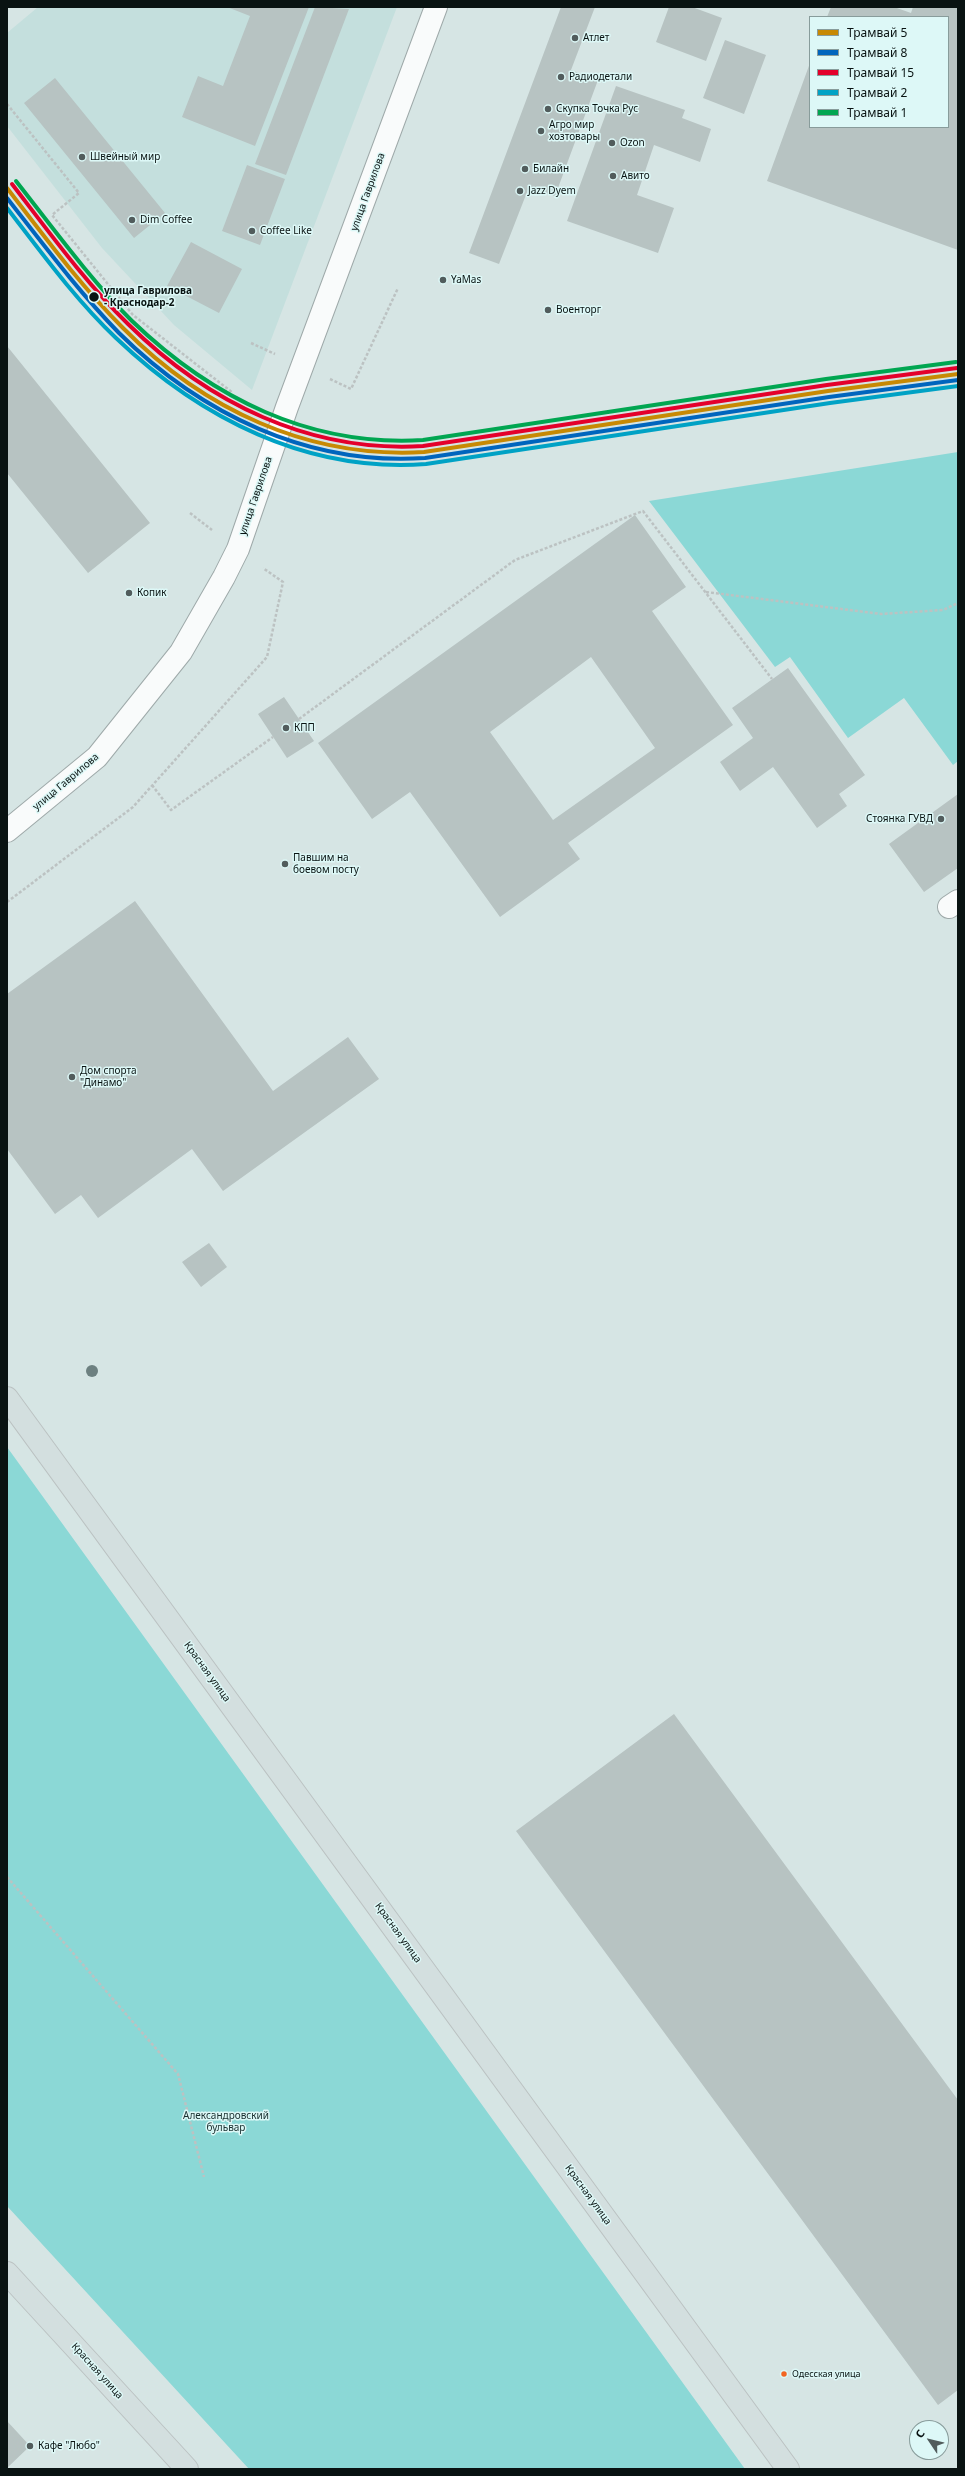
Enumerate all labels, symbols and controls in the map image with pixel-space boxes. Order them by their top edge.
legend [809,16,949,128]
text: Трамвай 5 [847,24,907,41]
place label: Атлет [583,32,609,44]
marker: Атлет [570,33,580,43]
text: Трамвай 8 [847,44,907,61]
text: Трамвай 15 [847,64,914,81]
place label: Радиодетали [569,71,632,83]
marker: Радиодетали [556,72,566,82]
text: Трамвай 2 [847,84,907,101]
place label: Скупка Точка Рус [556,103,638,115]
marker: Скупка Точка Рус [543,104,553,114]
text: Трамвай 1 [847,104,907,121]
place label: Агро мир хозтовары [549,119,600,142]
marker: Агро мир хозтовары [536,126,546,136]
place label: Ozon [620,137,645,149]
marker: Ozon [607,138,617,148]
place label: Швейный мир [90,151,160,163]
street label: улица Гаврилова [348,151,388,233]
marker: Швейный мир [77,152,87,162]
place label: Билайн [533,163,569,175]
marker: Билайн [520,164,530,174]
place label: Авито [621,170,650,182]
marker: Авито [608,171,618,181]
place label: Jazz Dyem [528,185,576,197]
marker: Jazz Dyem [515,186,525,196]
place label: Dim Coffee [140,214,192,226]
marker: Dim Coffee [127,215,137,225]
place label: Coffee Like [260,225,312,237]
marker: Coffee Like [247,226,257,236]
place label: YaMas [451,274,481,286]
marker: YaMas [438,275,448,285]
place label: улица Гаврилова - Краснодар-2 [104,285,192,308]
marker: улица Гаврилова - Краснодар-2 [87,290,101,304]
place label: Военторг [556,304,601,316]
marker: Военторг [543,305,553,315]
street label: улица Гаврилова [237,455,275,537]
place label: Копик [137,587,167,599]
marker: Копик [124,588,134,598]
place label: КПП [294,722,315,734]
marker: КПП [281,723,291,733]
street label: улица Гаврилова [31,751,101,813]
place label: Стоянка ГУВД [866,813,933,825]
marker: Стоянка ГУВД [936,814,946,824]
place label: Павшим на боевом посту [293,852,359,876]
marker: Павшим на боевом посту [280,859,290,869]
place label: Дом спорта "Динамо" [80,1065,137,1088]
marker: Дом спорта "Динамо" [67,1072,77,1082]
street label: Красная улица [181,1640,233,1704]
street label: Красная улица [372,1901,424,1965]
park label: Александровский бульвар [183,2110,269,2134]
street label: Красная улица [562,2163,614,2227]
street label: Красная улица [69,2341,125,2401]
marker: Одесская улица [779,2369,789,2379]
place label: Одесская улица [792,2369,861,2379]
north arrow [909,2420,949,2460]
text: С [911,2426,928,2441]
place label: Кафе "Любо" [38,2440,100,2452]
marker: Кафе "Любо" [25,2441,35,2451]

